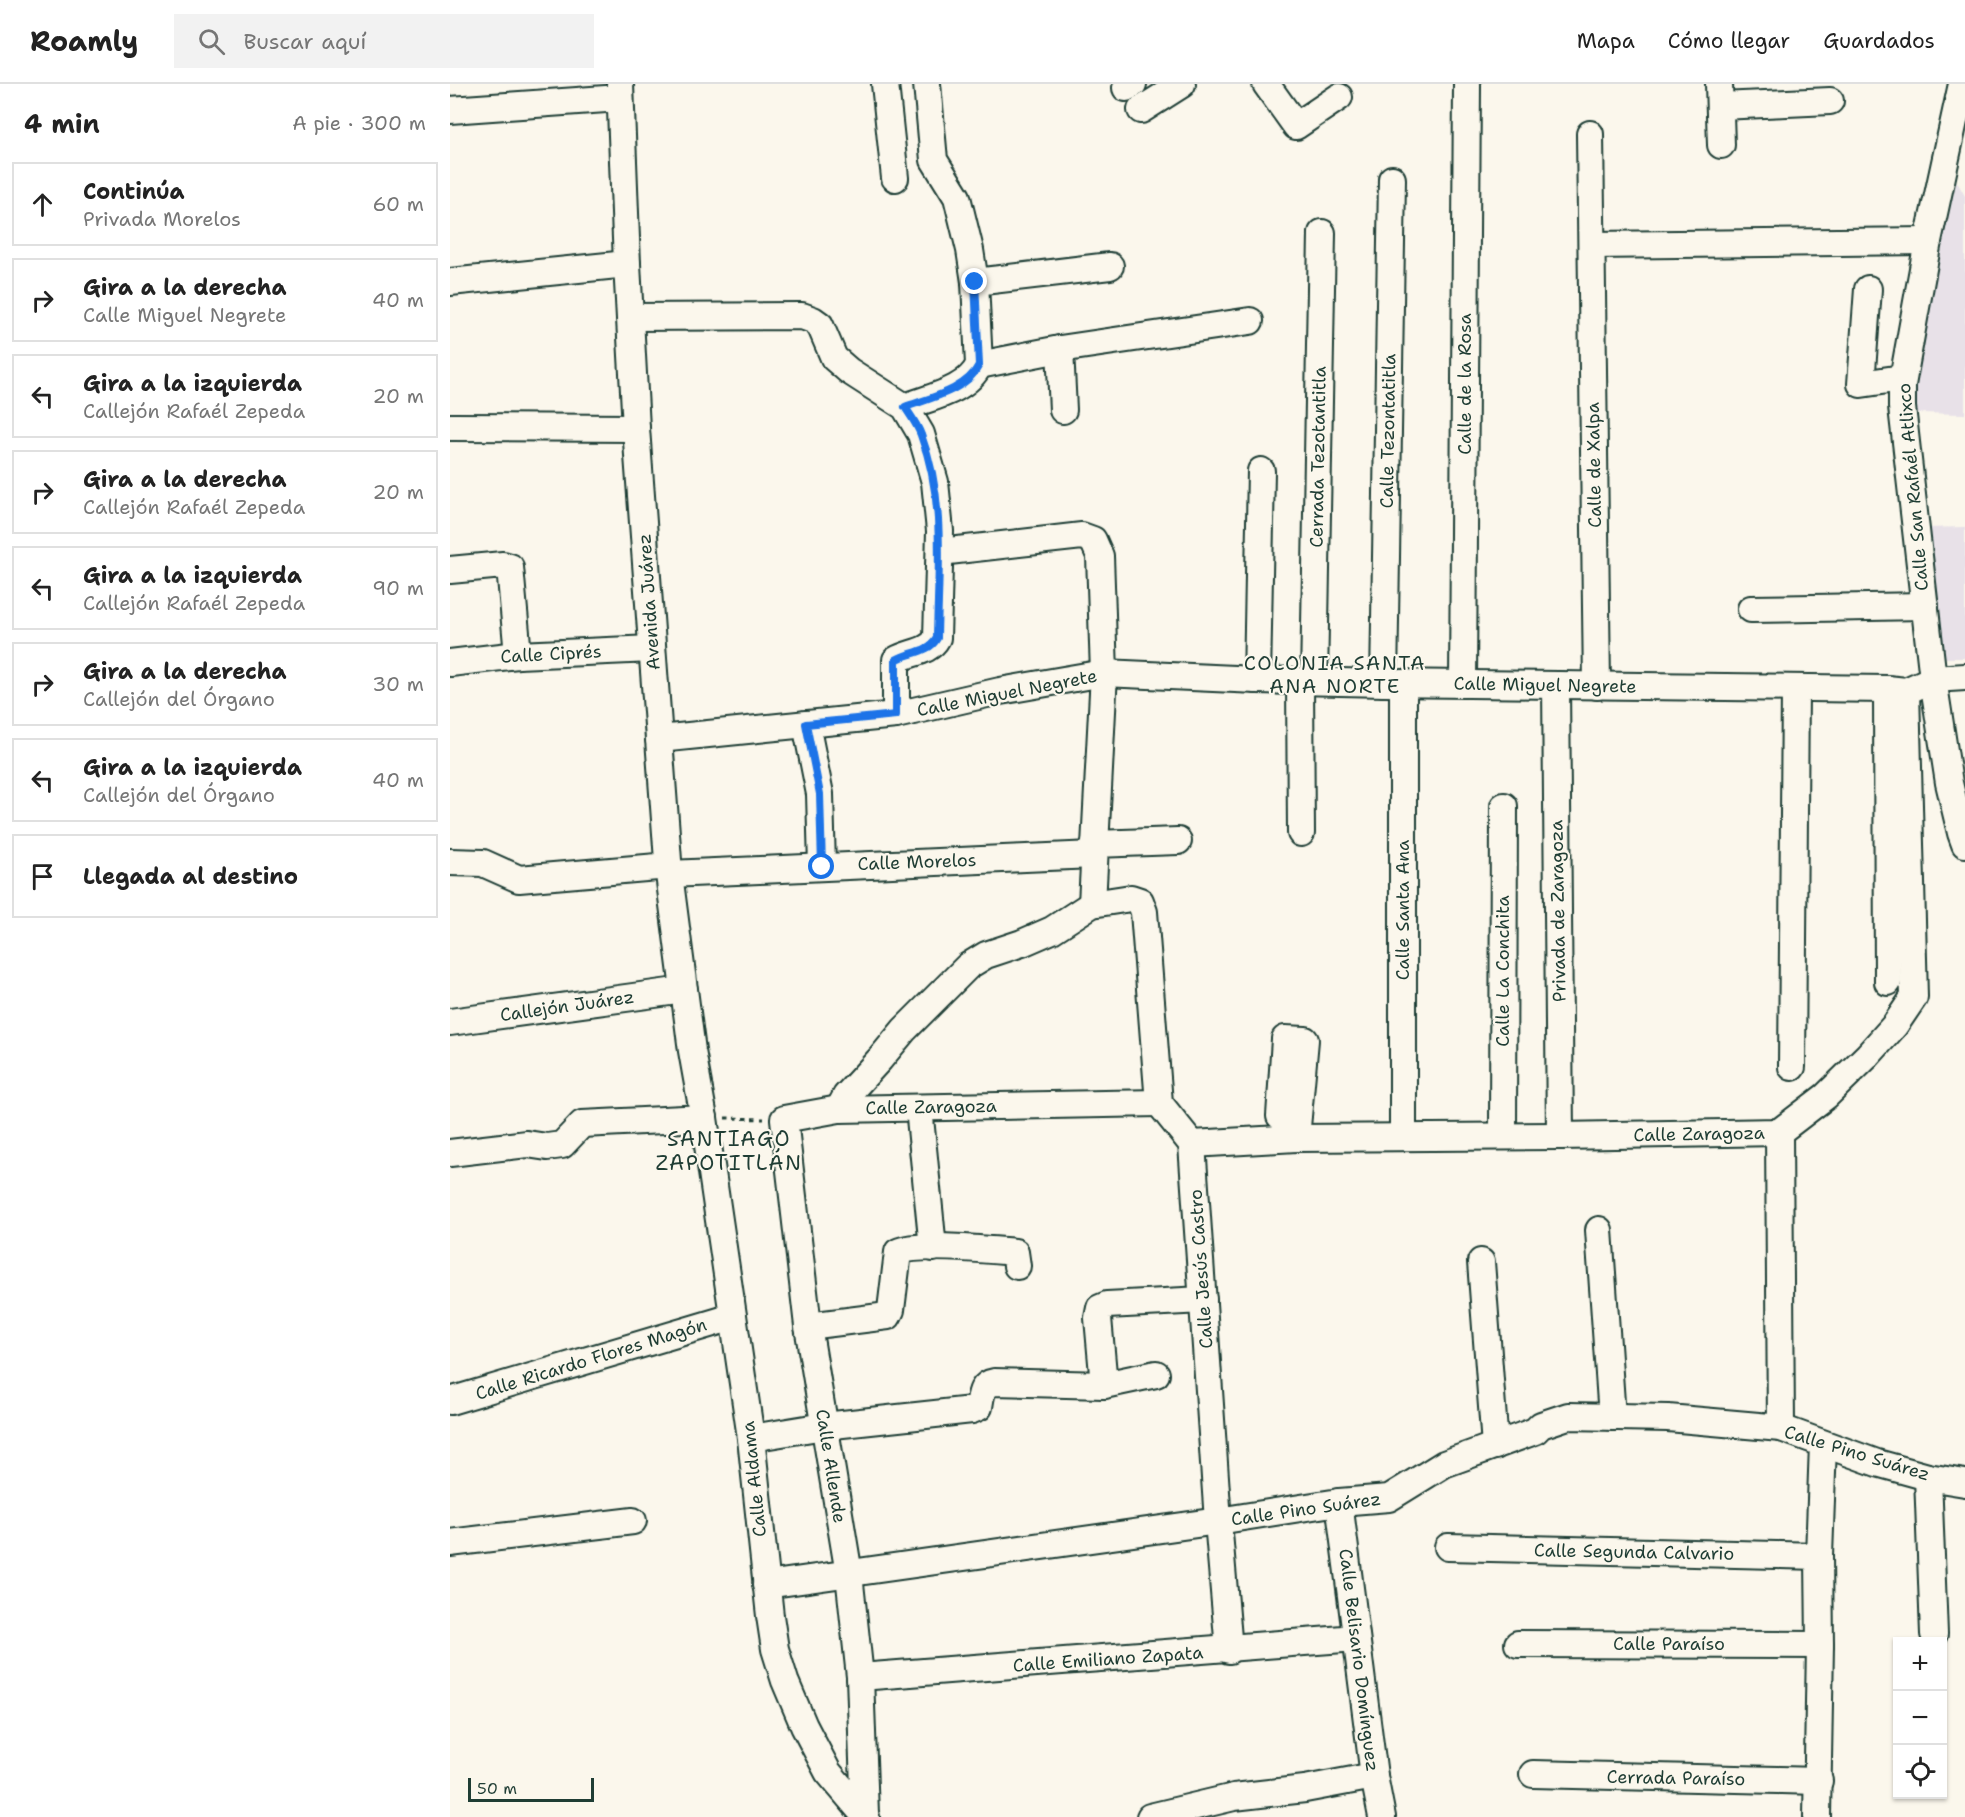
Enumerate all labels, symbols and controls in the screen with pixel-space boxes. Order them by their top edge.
search box [174,14,594,68]
text: Roamly [30,22,138,60]
icon: search [195,25,228,58]
text: Buscar aquí [243,27,367,56]
text: Mapa [1577,27,1635,55]
text: Cómo llegar [1668,27,1790,55]
text: Guardados [1823,27,1935,55]
text: 4 min [24,106,100,141]
text: A pie · 300 m [292,110,426,136]
text: Continúa [83,177,185,206]
icon: ahead [26,188,59,221]
text: 60 m [372,191,424,217]
text: Privada Morelos [83,206,241,232]
route end [961,268,987,294]
text: Gira a la derecha [83,273,287,302]
icon: right [26,284,59,317]
text: 40 m [372,287,424,313]
text: Calle Miguel Negrete [83,302,286,328]
street label: Calle de la Rosa [1453,313,1477,455]
street label: Calle Tezontatitla [1375,353,1401,509]
street label: Cerrada Tezotantitla [1304,366,1332,548]
text: Gira a la izquierda [83,369,302,398]
icon: left [26,380,59,413]
street label: Calle San Rafaél Atlixco [1892,382,1934,592]
text: 20 m [373,383,424,409]
text: Callejón Rafaél Zepeda [83,398,305,424]
street label: Calle de Xalpa [1581,402,1607,528]
text: Gira a la derecha [83,465,287,494]
icon: right [26,476,59,509]
text: 20 m [373,479,424,505]
text: Callejón Rafaél Zepeda [83,494,305,520]
street label: Avenida Juárez [632,533,666,671]
text: Gira a la izquierda [83,561,302,590]
icon: left [26,572,59,605]
text: 90 m [372,575,424,601]
text: Callejón Rafaél Zepeda [83,590,305,616]
street label: Calle Ciprés [500,639,602,669]
district label: COLONIA SANTA ANA NORTE [1244,650,1426,699]
text: Gira a la derecha [83,657,287,686]
street label: Calle Miguel Negrete [915,664,1099,722]
icon: right [26,668,59,701]
text: 30 m [372,671,424,697]
street label: Calle Miguel Negrete [1453,671,1637,699]
text: Callejón del Órgano [83,686,275,712]
text: Gira a la izquierda [83,753,302,782]
icon: left [26,764,59,797]
text: 40 m [372,767,424,793]
text: Callejón del Órgano [83,782,275,808]
street label: Privada de Zaragoza [1544,820,1572,1002]
street label: Calle Santa Ana [1391,840,1415,980]
street label: Calle Morelos [857,848,977,876]
route start [808,853,834,879]
icon: arrive [26,860,59,893]
text: Llegada al destino [83,862,298,891]
street label: Calle La Conchita [1491,895,1515,1047]
street label: Callejón Juárez [498,985,636,1027]
street label: Calle Zaragoza [865,1094,997,1120]
street label: Calle Zaragoza [1633,1121,1765,1147]
district label: SANTIAGO ZAPOTITLÁN [655,1125,803,1177]
street label: Calle Jesús Castro [1183,1188,1219,1350]
street label: Calle Ricardo Flores Magón [472,1312,710,1406]
street label: Calle Allende [810,1407,852,1525]
street label: Calle Pino Suárez [1781,1419,1933,1487]
street label: Calle Aldama [736,1420,772,1538]
street label: Calle Pino Suárez [1230,1487,1382,1531]
street label: Calle Segunda Calvario [1534,1538,1734,1566]
street label: Calle Belisario Domínguez [1333,1547,1385,1773]
street label: Calle Paraíso [1613,1632,1725,1656]
map controls [1893,1637,1947,1799]
button: + [1893,1637,1947,1691]
street label: Calle Emiliano Zapata [1012,1640,1204,1678]
button: − [1893,1691,1947,1745]
button: locate [1893,1745,1947,1799]
street label: Cerrada Paraíso [1606,1765,1746,1791]
scale bar [468,1775,594,1802]
text: 50 m [477,1778,517,1799]

